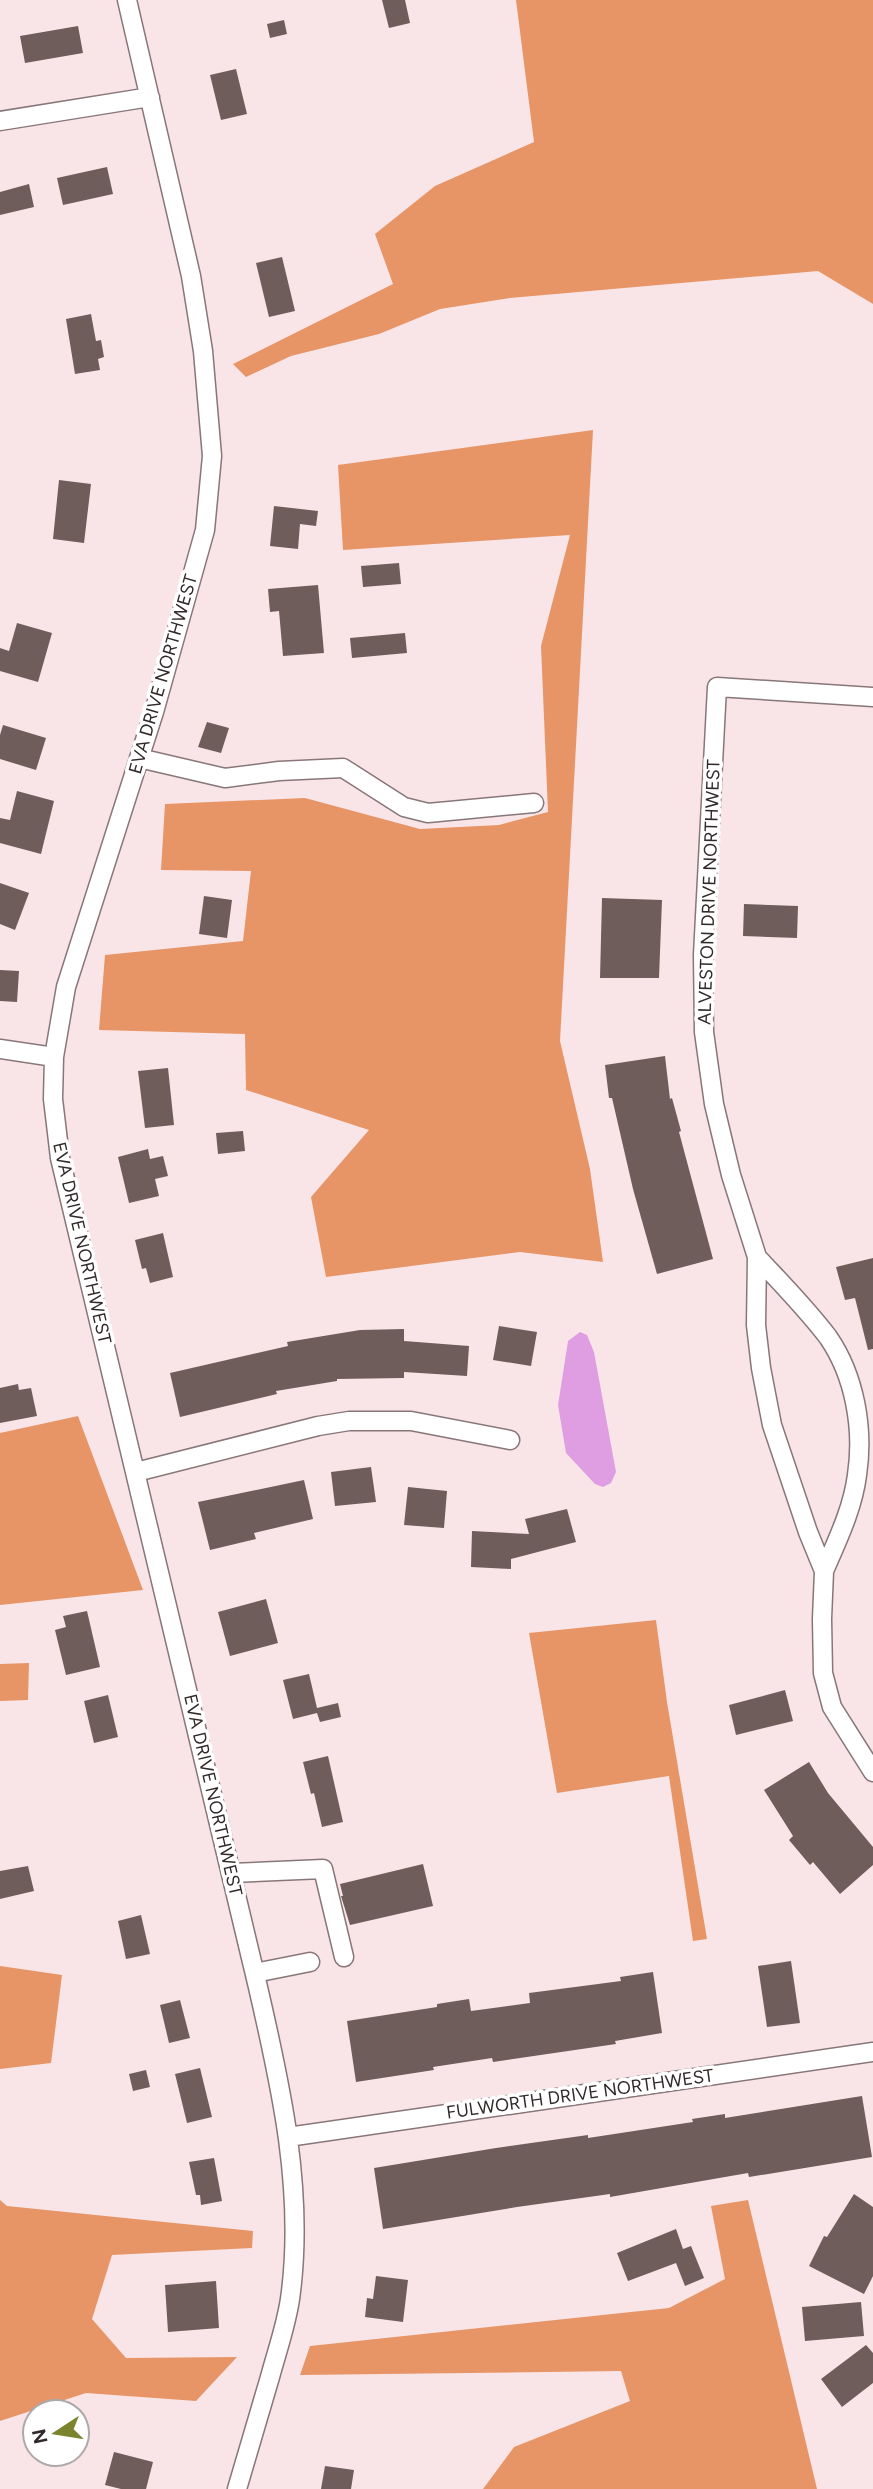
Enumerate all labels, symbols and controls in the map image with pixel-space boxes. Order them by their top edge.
street label: EVA DRIVE NORTHWEST [124,572,202,776]
street label: ALVESTON DRIVE NORTHWEST [693,759,725,1025]
street label: EVA DRIVE NORTHWEST [48,1140,116,1346]
street label: EVA DRIVE NORTHWEST [179,1692,247,1898]
street label: FULWORTH DRIVE NORTHWEST [445,2064,715,2124]
north arrow [21,2398,91,2468]
text: N [27,2427,53,2446]

